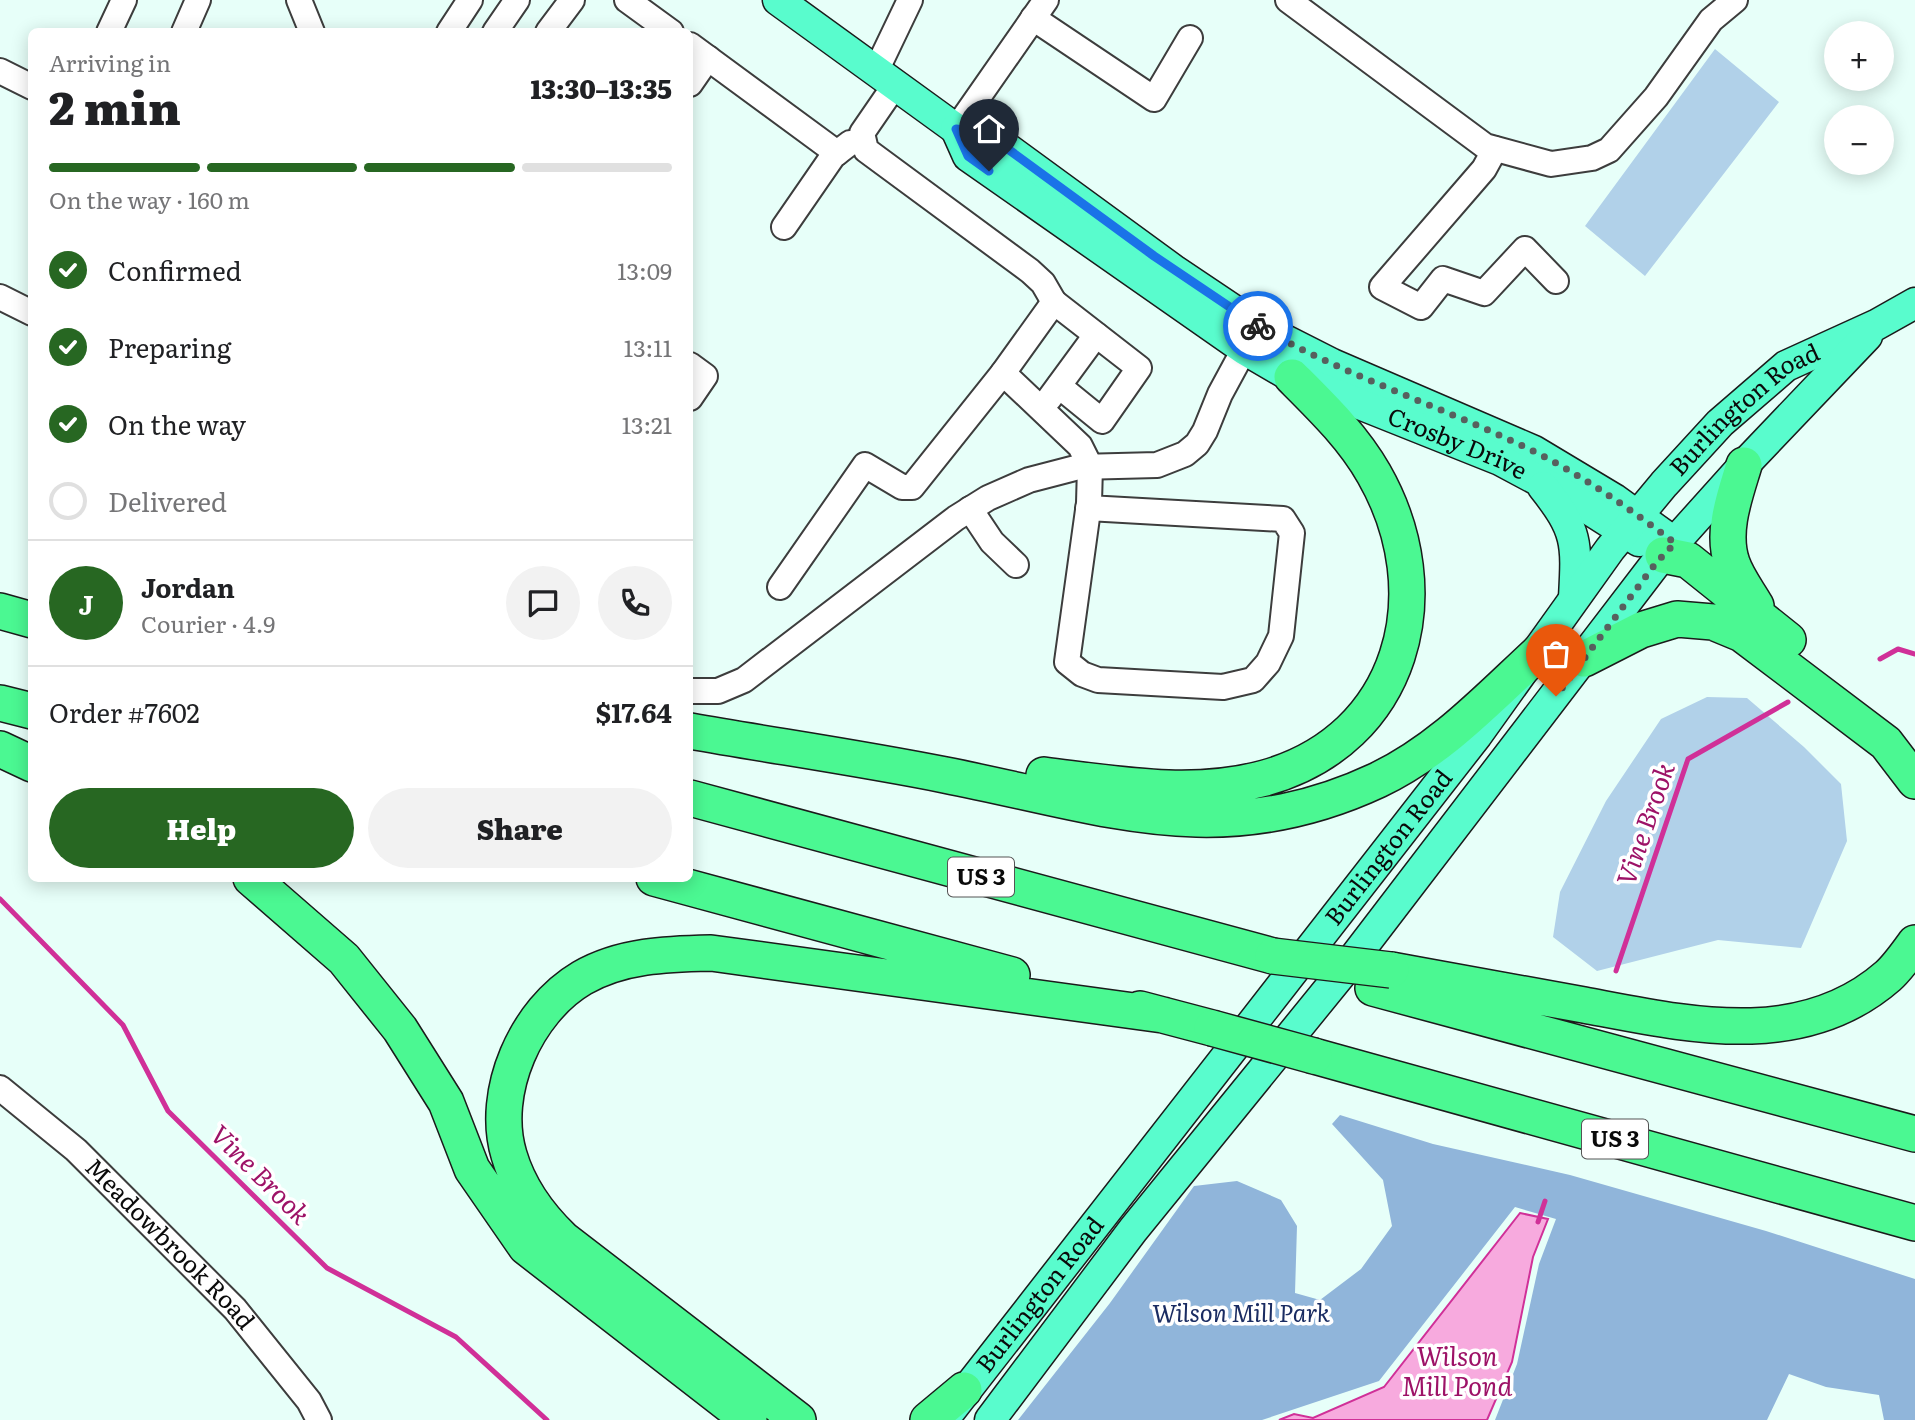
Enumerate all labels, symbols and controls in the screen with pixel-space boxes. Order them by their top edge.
map controls [1824,21,1894,175]
button: + [1824,21,1894,91]
text: Arriving in [49,45,171,79]
text: 13:30–13:35 [530,68,672,107]
text: 2 min [49,71,181,139]
pin [959,99,1019,171]
button: − [1824,105,1894,175]
icon: home [970,110,1008,148]
text: On the way · 160 m [49,182,250,216]
text: Confirmed [108,250,242,289]
icon: check [49,251,87,289]
text: 13:09 [617,253,672,287]
courier [1223,291,1293,361]
icon: bike [1239,307,1277,345]
text: Preparing [108,327,231,366]
icon: check [49,328,87,366]
text: 13:11 [624,330,672,364]
street label: Burlington Road [1660,333,1825,482]
street label: Crosby Drive [1383,397,1534,486]
text: On the way [108,404,246,443]
icon: check [49,405,87,443]
text: 13:21 [622,407,672,441]
text: Delivered [108,481,227,520]
button: chat [506,566,580,640]
button: phone [598,566,672,640]
text: Jordan [141,567,235,606]
text: J [79,584,93,623]
text: Courier · 4.9 [141,606,275,640]
pin [1526,624,1586,696]
icon: bag [1537,635,1575,673]
text: Order #7602 [49,692,200,731]
text: $17.64 [596,692,672,731]
water label: Vine Brook [1604,756,1683,890]
street label: Burlington Road [1315,761,1459,932]
button: Help [49,788,354,868]
button: Share [368,788,672,868]
road number: US 3 [948,858,1014,897]
water label: Vine Brook [203,1114,321,1233]
road number: US 3 [1582,1120,1648,1158]
street label: Meadowbrook Road [79,1149,265,1336]
street label: Burlington Road [966,1208,1111,1379]
park label: Wilson Mill Park [1152,1294,1331,1329]
water label: Wilson Mill Pond [1402,1335,1512,1404]

